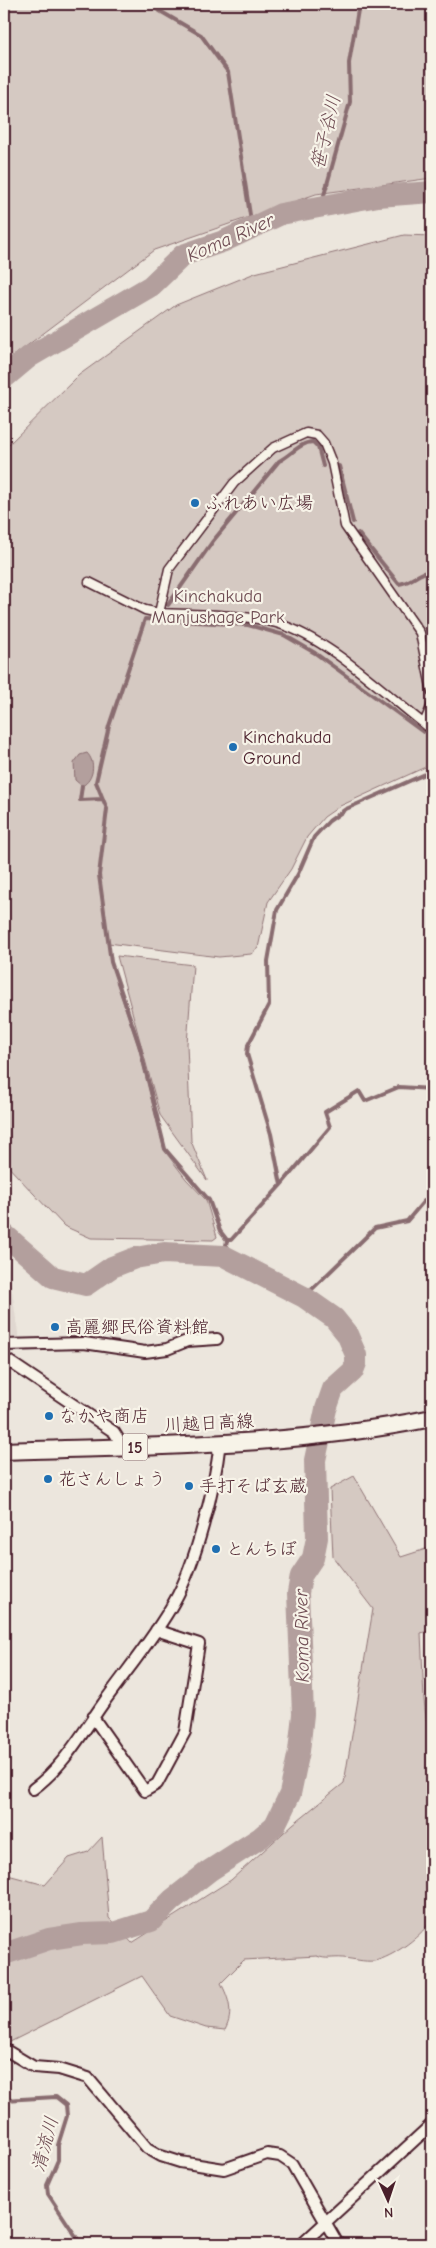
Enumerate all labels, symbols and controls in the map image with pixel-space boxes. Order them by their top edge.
water label: 笹子谷川 [307,93,345,172]
water label: Koma River [183,208,279,267]
place label: ふれあい広場 [205,493,313,514]
marker: ふれあい広場 [189,497,201,509]
park label: Kinchakuda Manjushage Park [151,586,285,628]
place label: Kinchakuda Ground [243,727,331,769]
marker: Kinchakuda Ground [227,741,239,753]
place label: 高麗郷民俗資料館 [65,1317,209,1338]
marker: 高麗郷民俗資料館 [49,1321,61,1333]
place label: なかや商店 [59,1406,149,1427]
marker: なかや商店 [43,1410,55,1422]
street label: 川越日高線 [164,1411,255,1436]
road number: 15 [122,1434,148,1460]
place label: 花さんしょう [58,1469,166,1490]
marker: 花さんしょう [42,1473,54,1485]
place label: 手打そば玄蔵 [199,1476,307,1497]
marker: 手打そば玄蔵 [183,1480,195,1492]
place label: とんちぼ [226,1539,297,1560]
marker: とんちぼ [210,1543,222,1555]
water label: Koma River [290,1588,314,1683]
water label: 清流川 [27,2114,63,2175]
north arrow [364,2176,414,2226]
text: N [384,2204,394,2221]

